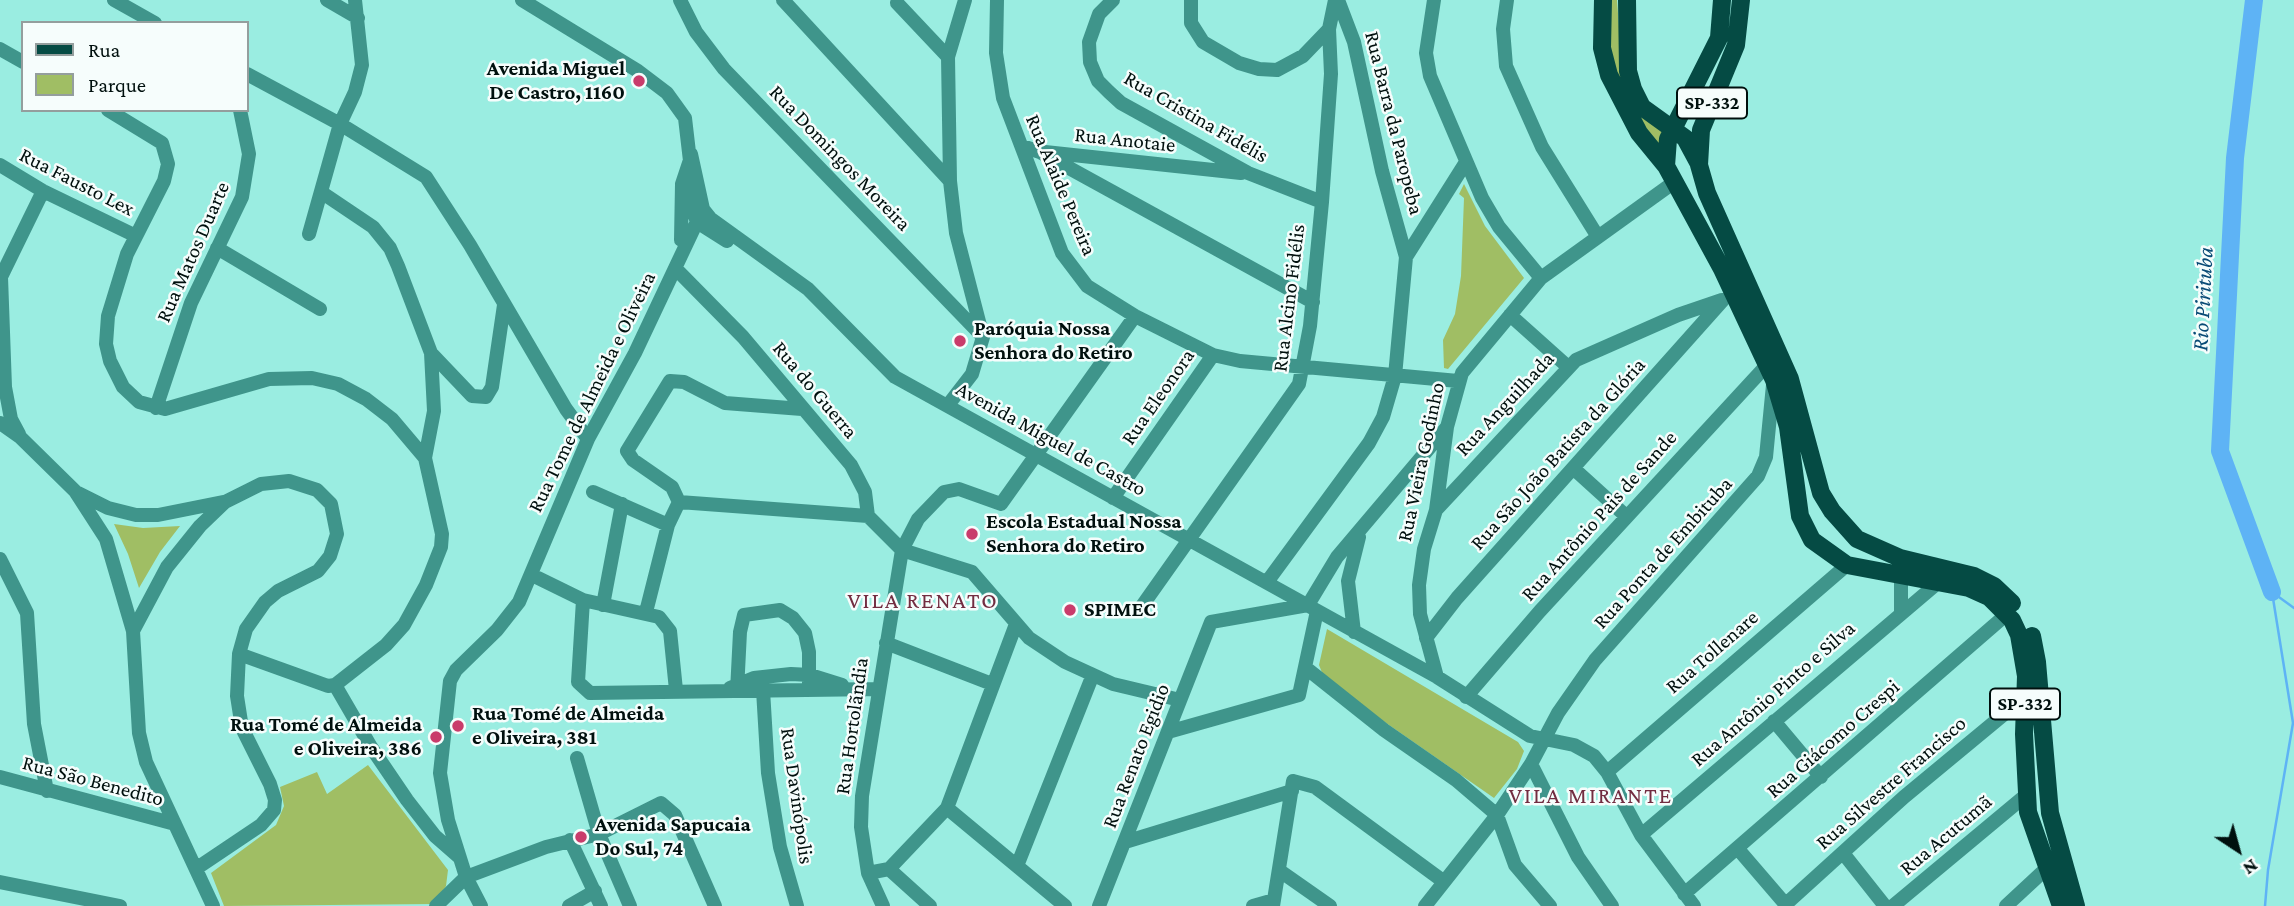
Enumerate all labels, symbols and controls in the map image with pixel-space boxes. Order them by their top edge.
legend [21,21,248,112]
street label: Rua Barra da Paropeba [1359,29,1429,217]
text: Rua [88,38,120,62]
place label: Avenida Miguel De Castro, 1160 [487,56,625,106]
street label: Rua Cristina Fidélis [1119,65,1273,169]
text: Parque [88,73,146,97]
marker: Avenida Miguel De Castro, 1160 [631,73,647,89]
street label: Rua Domingos Moreira [764,80,916,236]
road number: SP-332 [1677,88,1747,118]
street label: Rua Alaide Pereira [1020,111,1102,259]
street label: Rua Anotaie [1073,122,1177,158]
street label: Rua Fausto Lex [15,142,139,222]
street label: Rua Matos Duarte [151,178,235,326]
street label: Rua Alcino Fidélis [1267,223,1311,373]
water label: Rio Pirituba [2186,246,2220,352]
street label: Rua Tome de Almeida e Oliveira [523,268,661,516]
place label: Paróquia Nossa Senhora do Retiro [974,316,1133,366]
marker: Paróquia Nossa Senhora do Retiro [952,333,968,349]
street label: Rua do Guerra [767,336,863,444]
street label: Rua Eleonora [1116,344,1200,450]
street label: Rua Anguilhada [1450,347,1560,461]
street label: Rua São João Batista da Glória [1465,353,1651,555]
street label: Avenida Miguel de Castro [952,376,1150,502]
street label: Rua Vieira Godinho [1392,380,1450,544]
street label: Rua Antônio Pais de Sande [1516,426,1682,606]
street label: Rua Ponta de Embituba [1588,472,1738,634]
place label: Escola Estadual Nossa Senhora do Retiro [986,509,1181,559]
marker: Escola Estadual Nossa Senhora do Retiro [964,526,980,542]
district label: VILA RENATO [849,587,997,615]
place label: SPIMEC [1084,597,1156,623]
marker: SPIMEC [1062,602,1078,618]
street label: Rua Tollenare [1660,605,1764,699]
street label: Rua Antônio Pinto e Silva [1686,616,1860,772]
street label: Rua Hortolãndia [830,656,874,796]
street label: Rua Giácomo Crespi [1761,674,1905,804]
street label: Rua Renato Egidio [1097,680,1175,832]
road number: SP-332 [1990,688,2060,720]
place label: Rua Tomé de Almeida e Oliveira, 381 [472,701,664,751]
street label: Rua Silvestre Francisco [1811,711,1971,855]
place label: Rua Tomé de Almeida e Oliveira, 386 [230,712,422,762]
marker: Rua Tomé de Almeida e Oliveira, 381 [450,718,466,734]
street label: Rua Davinópolis [775,726,819,866]
marker: Rua Tomé de Almeida e Oliveira, 386 [428,729,444,745]
street label: Rua São Benedito [20,750,166,812]
district label: VILA MIRANTE [1510,782,1672,810]
street label: Rua Acutumã [1895,789,1997,881]
place label: Avenida Sapucaia Do Sul, 74 [595,812,751,862]
north arrow [2203,815,2273,885]
marker: Avenida Sapucaia Do Sul, 74 [573,829,589,845]
text: N [2239,855,2262,880]

